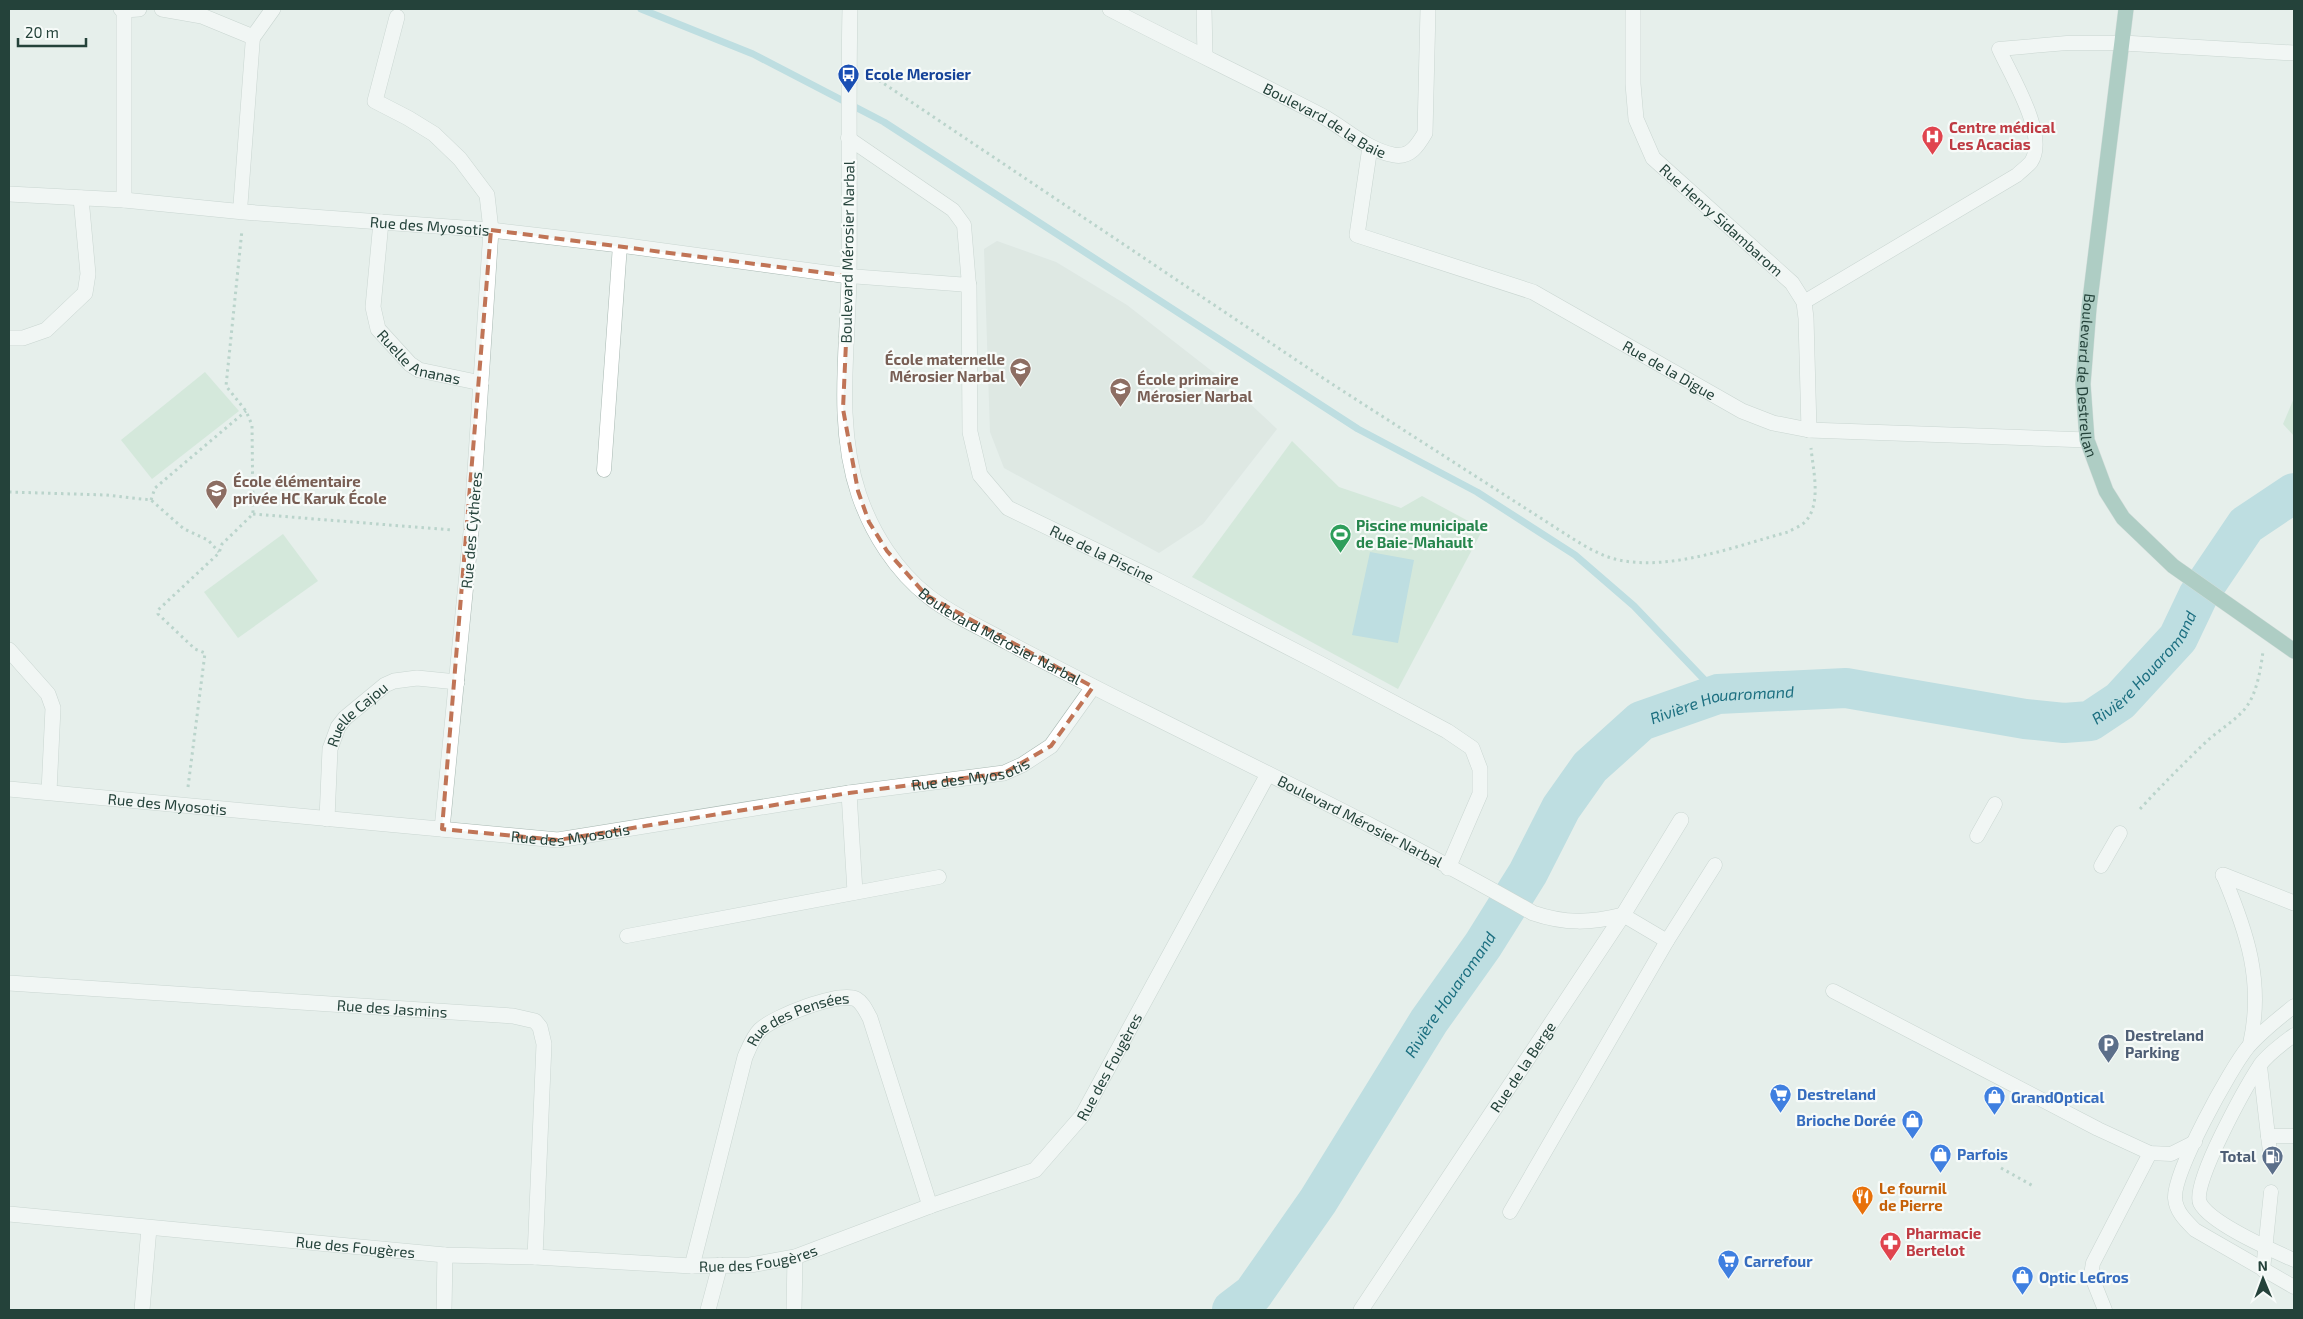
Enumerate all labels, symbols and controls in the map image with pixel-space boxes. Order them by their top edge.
scale bar [18,15,85,47]
text: 20 m [25,23,59,41]
bus stop icon: Ecole Merosier [837,62,861,93]
place label: Ecole Merosier [865,65,972,83]
street label: Boulevard de la Baie [1260,79,1389,161]
place label: Centre médical Les Acacias [1949,118,2055,153]
hospital icon: Centre médical Les Acacias [1921,124,1945,155]
street label: Boulevard Mérosier Narbal [836,160,858,344]
street label: Rue Henry Sidambarom [1656,160,1787,280]
street label: Rue des Myosotis [369,212,490,239]
street label: Boulevard de Destrellan [2074,293,2102,459]
street label: Ruelle Ananas [374,326,462,387]
street label: Rue de la Digue [1620,336,1719,403]
place label: École maternelle Mérosier Narbal [885,349,1005,385]
school or university icon: École maternelle Mérosier Narbal [1009,356,1033,387]
place label: École primaire Mérosier Narbal [1137,369,1252,405]
school or university icon: École primaire Mérosier Narbal [1109,376,1133,407]
place label: École élémentaire privée HC Karuk École [233,471,387,507]
street label: Rue des Cythères [457,471,485,589]
school or university icon: École élémentaire privée HC Karuk École [205,478,229,509]
place label: Piscine municipale de Baie-Mahault [1356,516,1488,551]
street label: Rue de la Piscine [1047,521,1157,586]
sports icon: Piscine municipale de Baie-Mahault [1328,522,1352,553]
street label: Boulevard Mérosier Narbal [915,583,1085,688]
water label: Rivière Houaromand [2087,607,2199,727]
street label: Ruelle Cajou [323,678,391,749]
water label: Rivière Houaromand [1647,681,1794,727]
street label: Rue des Myosotis [910,754,1033,794]
street label: Boulevard Mérosier Narbal [1275,771,1446,871]
street label: Rue des Myosotis [107,789,228,818]
street label: Rue des Myosotis [510,820,631,849]
water label: Rivière Houaromand [1400,928,1499,1060]
street label: Rue des Pensées [742,988,850,1049]
street label: Rue des Jasmins [336,995,448,1021]
street label: Rue des Fougères [1072,1010,1145,1124]
street label: Rue de la Berge [1486,1018,1559,1115]
place label: Destreland Parking [2125,1026,2204,1061]
parking icon: Destreland Parking [2097,1032,2121,1063]
supermarket icon: Destreland [1769,1082,1793,1113]
place label: Destreland [1797,1085,1876,1103]
shop icon: GrandOptical [1983,1085,2007,1116]
place label: GrandOptical [2011,1088,2104,1106]
shop icon: Brioche Dorée [1900,1108,1924,1139]
place label: Brioche Dorée [1796,1111,1896,1129]
shop icon: Parfois [1929,1142,1953,1173]
fuel station icon: Total [2260,1144,2284,1175]
place label: Parfois [1957,1145,2008,1163]
place label: Total [2220,1147,2256,1165]
place label: Le fournil de Pierre [1879,1179,1947,1214]
restaurant icon: Le fournil de Pierre [1851,1185,1875,1216]
place label: Pharmacie Bertelot [1906,1224,1981,1259]
pharmacy icon: Pharmacie Bertelot [1878,1230,1902,1261]
street label: Rue des Fougères [295,1232,416,1261]
street label: Rue des Fougères [699,1240,820,1275]
supermarket icon: Carrefour [1716,1249,1740,1280]
place label: Carrefour [1744,1252,1813,1270]
north arrow [2238,1254,2288,1304]
text: N [2258,1257,2268,1274]
shop icon: Optic LeGros [2011,1265,2035,1296]
place label: Optic LeGros [2039,1268,2129,1286]

